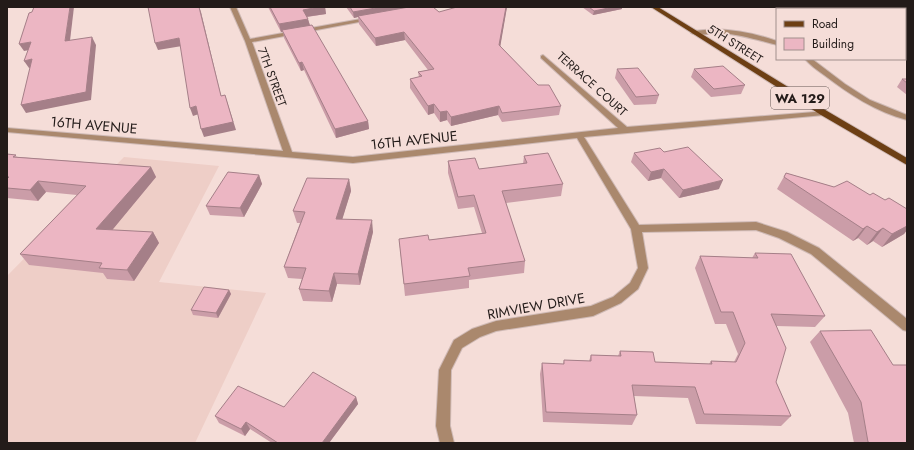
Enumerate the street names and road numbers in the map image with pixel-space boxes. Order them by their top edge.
street label: 5TH STREET [704,20,766,68]
street label: 7TH STREET [253,45,291,110]
street label: TERRACE COURT [553,47,631,121]
road number: WA 129 [771,87,829,109]
street label: 16TH AVENUE [50,111,138,139]
street label: 16TH AVENUE [370,125,458,155]
street label: RIMVIEW DRIVE [486,288,586,324]

